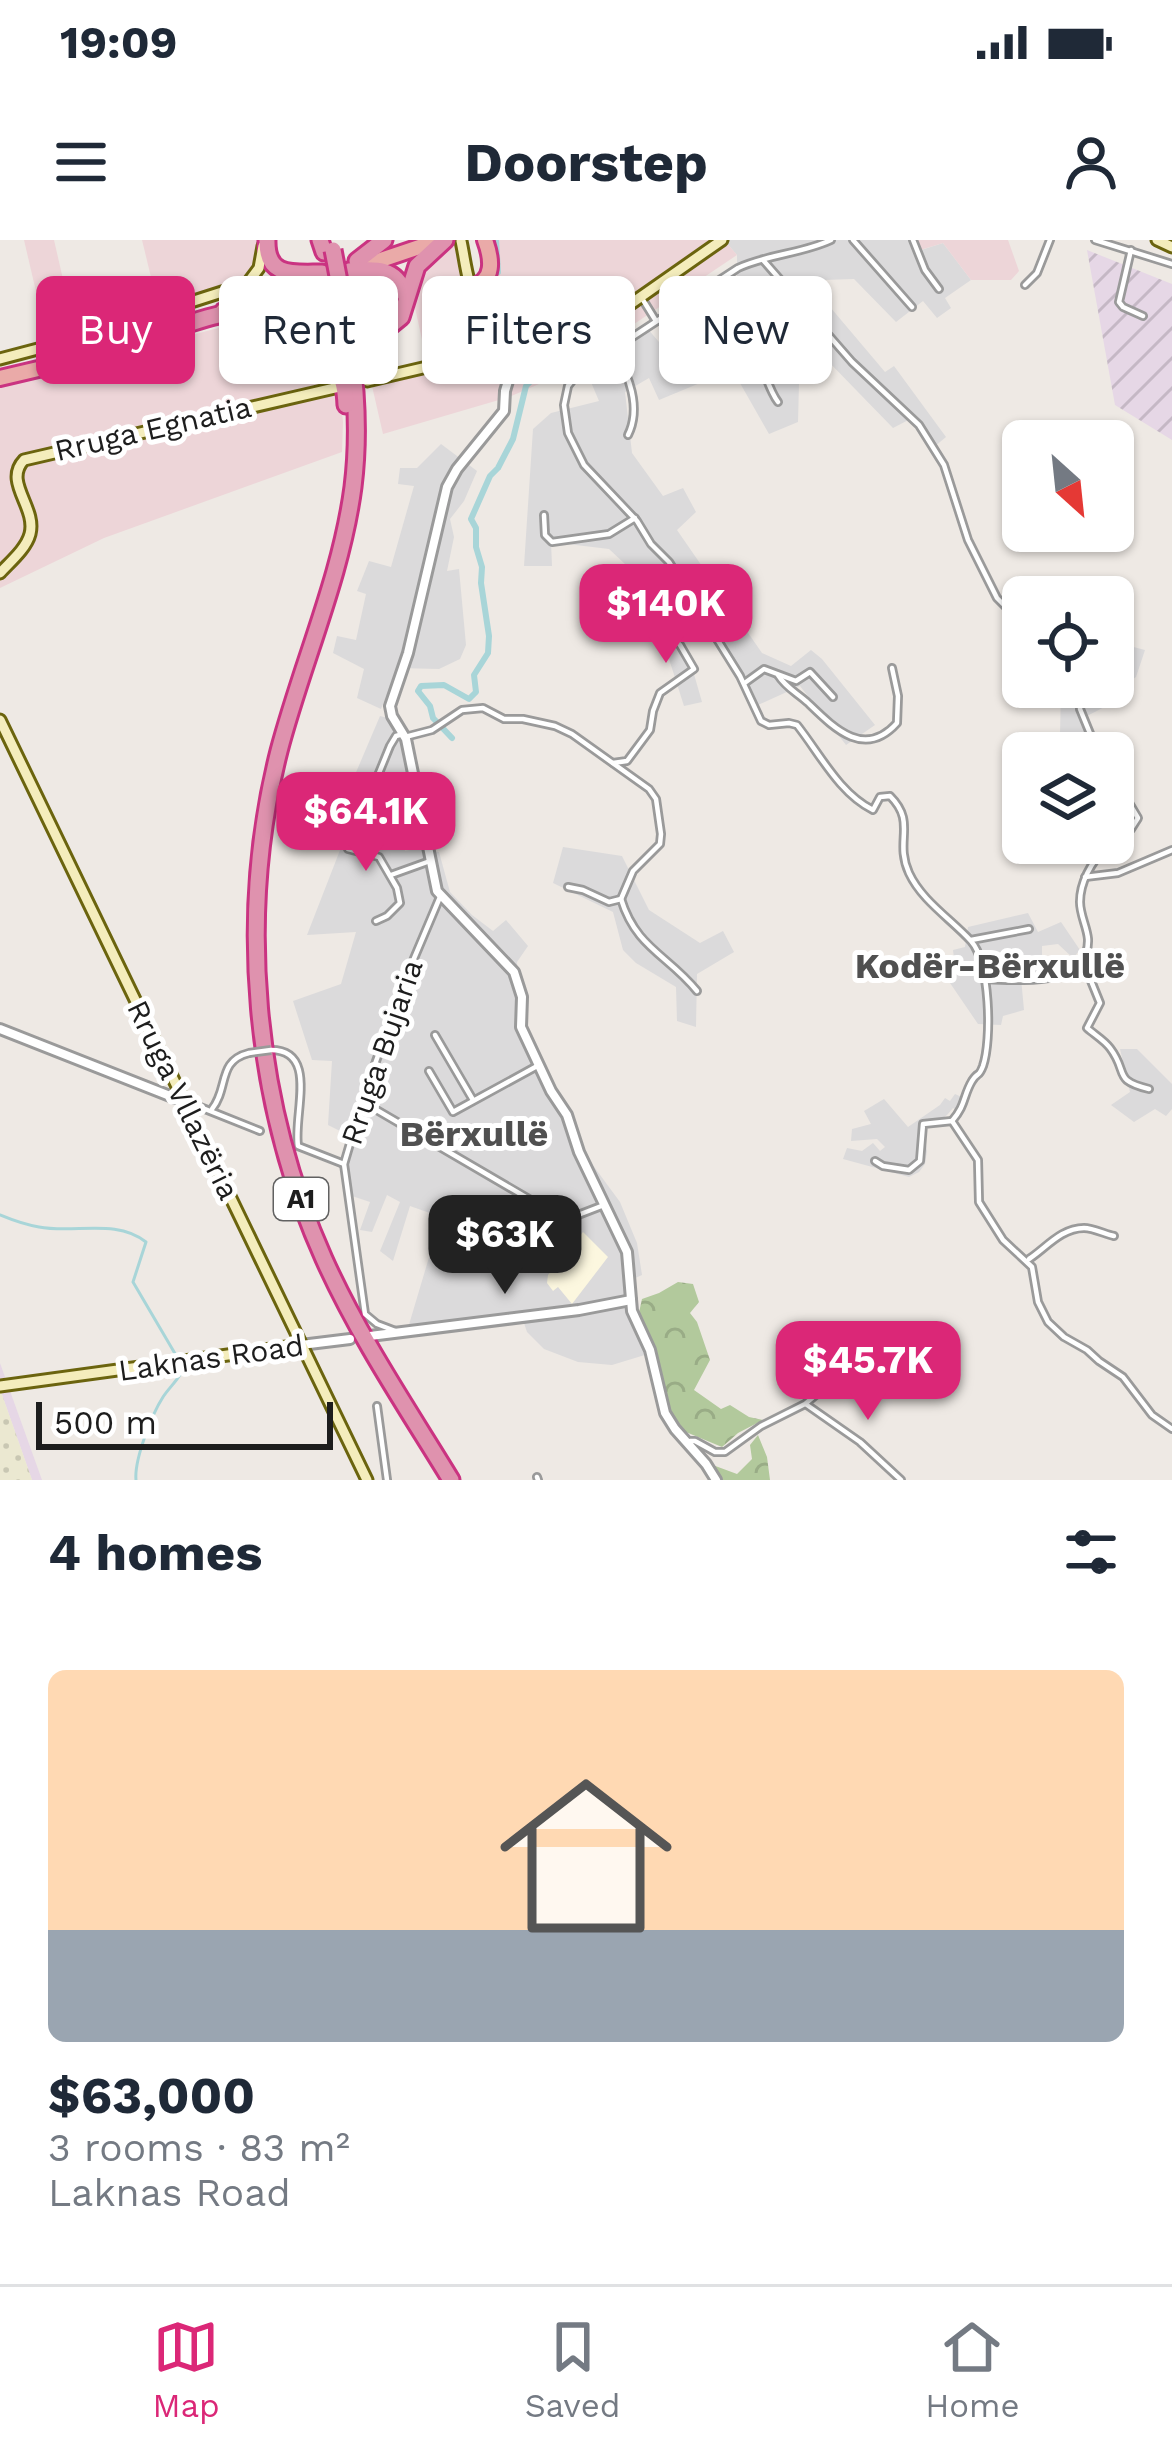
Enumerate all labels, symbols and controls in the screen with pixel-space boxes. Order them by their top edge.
text: 19:09 [60,16,177,69]
icon: menu [48,129,114,195]
icon: person [1058,129,1124,195]
text: Doorstep [464,131,708,194]
chip: Buy [36,276,195,384]
chip: Rent [219,276,398,384]
chip: Filters [422,276,635,384]
chip: New [659,276,832,384]
street label: Rruga Egnatia [51,389,255,468]
north arrow [1002,420,1134,552]
map controls [1002,420,1134,864]
pin: $140K [582,564,750,666]
button: locate [1002,576,1134,708]
text: $140K [606,580,726,625]
button: layers [1002,732,1134,864]
pin: $64.1K [268,772,464,874]
text: $64.1K [303,788,429,833]
district label: Kodër-Bërxullë [855,945,1125,987]
street label: Rruga Bujaria [334,955,430,1149]
street label: Rruga Vllazëria [120,995,247,1205]
district label: Bërxullë [400,1113,548,1155]
road number: A1 [274,1178,328,1220]
pin: $63K [434,1195,576,1297]
text: $63K [455,1211,555,1256]
pin: $45.7K [770,1321,966,1423]
street label: Laknas Road [116,1327,306,1388]
text: $45.7K [803,1337,933,1382]
scale bar [36,1396,333,1449]
text: 500 m [54,1403,157,1442]
icon: filters [1058,1519,1124,1585]
text: 4 homes [48,1523,262,1582]
icon: home [478,1748,694,1964]
text: $63,000 [48,2066,255,2125]
text: 3 rooms · 83 m² [48,2125,350,2170]
text: Laknas Road [48,2170,291,2215]
tab: Map [152,2314,220,2425]
tab: Saved [525,2314,620,2425]
tab: Home [925,2314,1020,2425]

